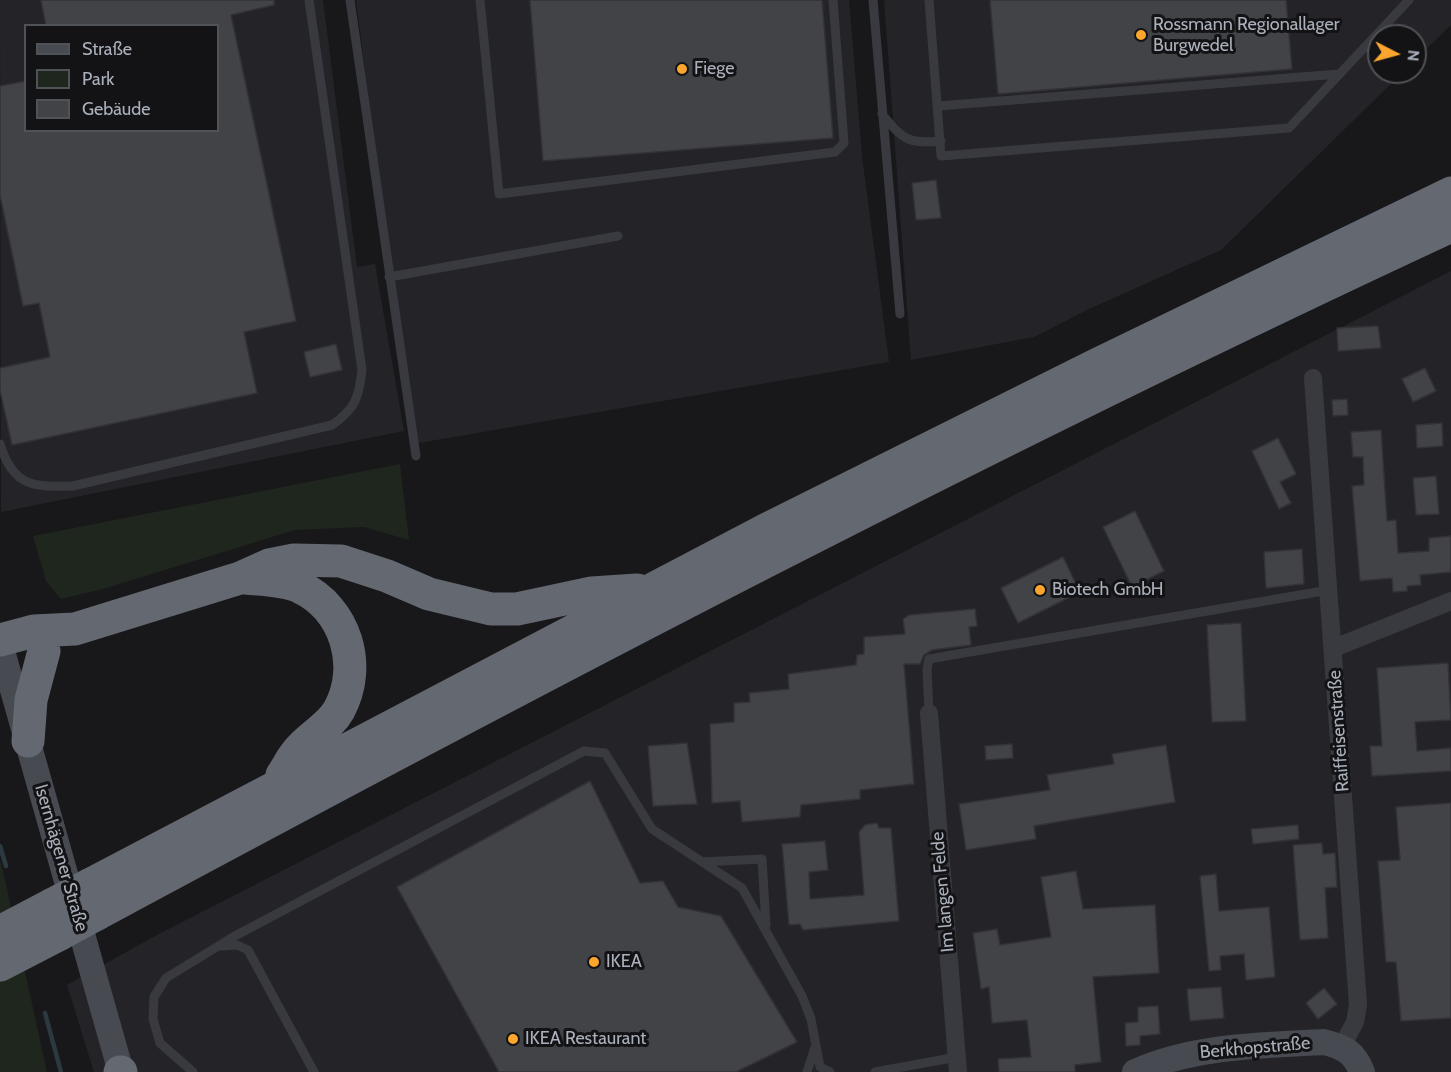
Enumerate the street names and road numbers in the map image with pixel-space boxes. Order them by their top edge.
street label: Raiffeisenstraße [1324,669,1354,793]
street label: Isernhägener Straße [30,782,92,934]
street label: Im langen Felde [927,831,959,953]
street label: Berkhopstraße [1199,1032,1311,1064]

